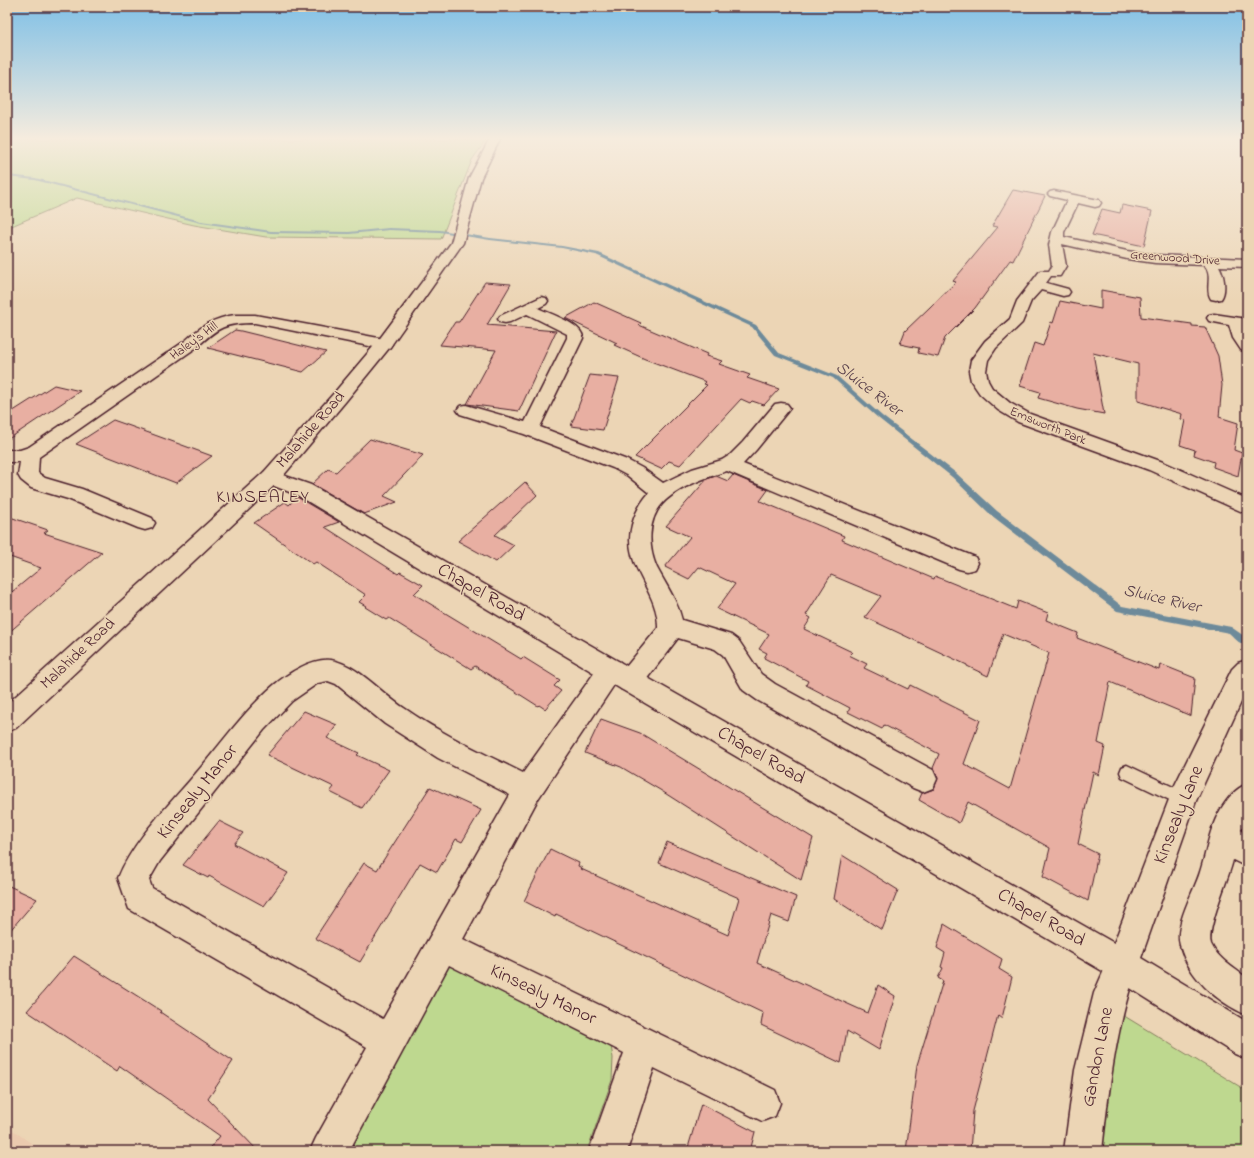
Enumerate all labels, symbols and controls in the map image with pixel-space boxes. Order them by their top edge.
street label: Greenwood Drive [1130,245,1221,271]
street label: Haley's Hill [166,317,223,366]
water label: Sluice River [830,355,910,424]
street label: Malahide Road [271,386,351,474]
street label: Emsworth Park [1007,402,1089,450]
district label: KINSEALEY [216,485,310,511]
street label: Chapel Road [432,557,530,629]
water label: Sluice River [1121,578,1206,621]
street label: Malahide Road [35,613,121,695]
street label: Chapel Road [712,720,810,792]
street label: Kinsealy Manor [151,738,246,846]
street label: Kinsealy Lane [1147,761,1212,869]
street label: Chapel Road [992,882,1090,954]
street label: Kinsealy Manor [485,957,601,1033]
street label: Gandon Lane [1075,1004,1121,1109]

